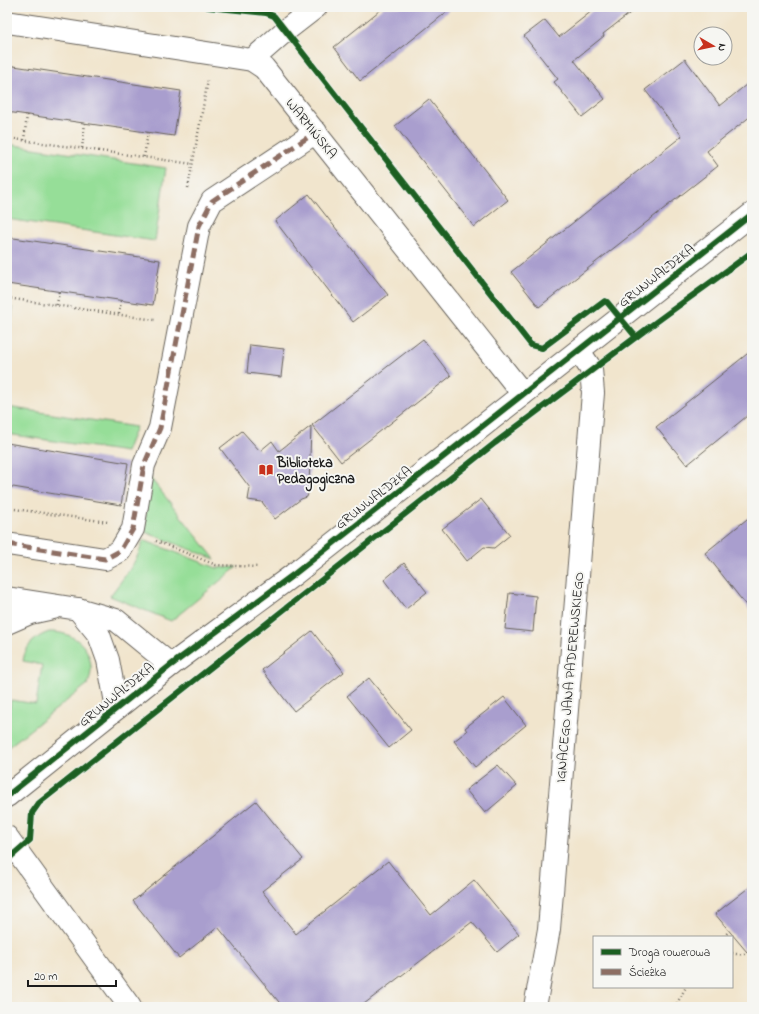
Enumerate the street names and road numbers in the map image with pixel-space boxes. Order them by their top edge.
street label: WARMIŃSKA [280,94,342,164]
street label: GRUNWALDZKA [614,239,700,313]
street label: GRUNWALDZKA [331,461,417,535]
street label: IGNACEGO JANA PADEREWSKIEGO [551,571,590,783]
street label: GRUNWALDZKA [74,658,159,732]

